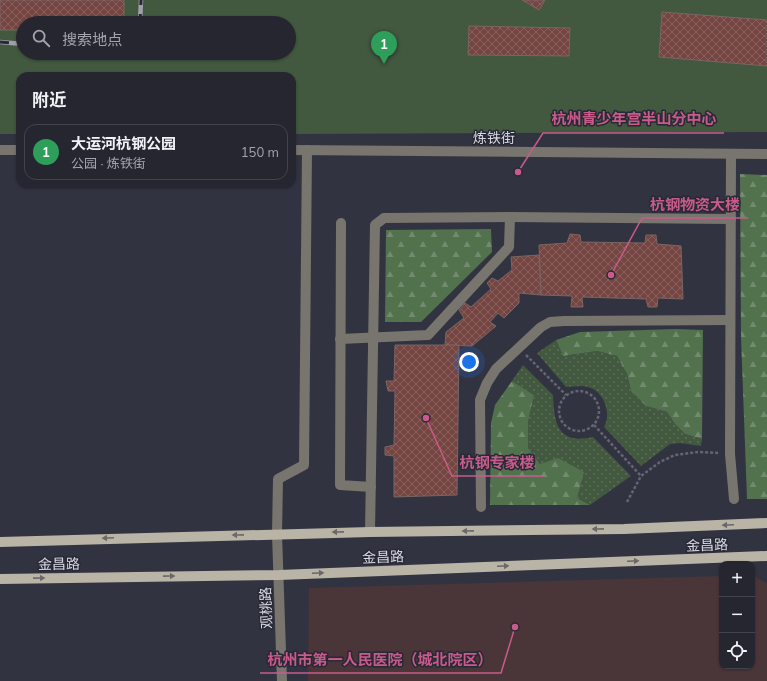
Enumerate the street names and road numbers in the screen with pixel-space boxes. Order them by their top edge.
street label: 炼铁街 [473,129,515,147]
street label: 金昌路 [686,535,728,555]
street label: 金昌路 [362,547,404,567]
street label: 金昌路 [38,555,80,573]
street label: 观桃路 [256,587,276,629]

